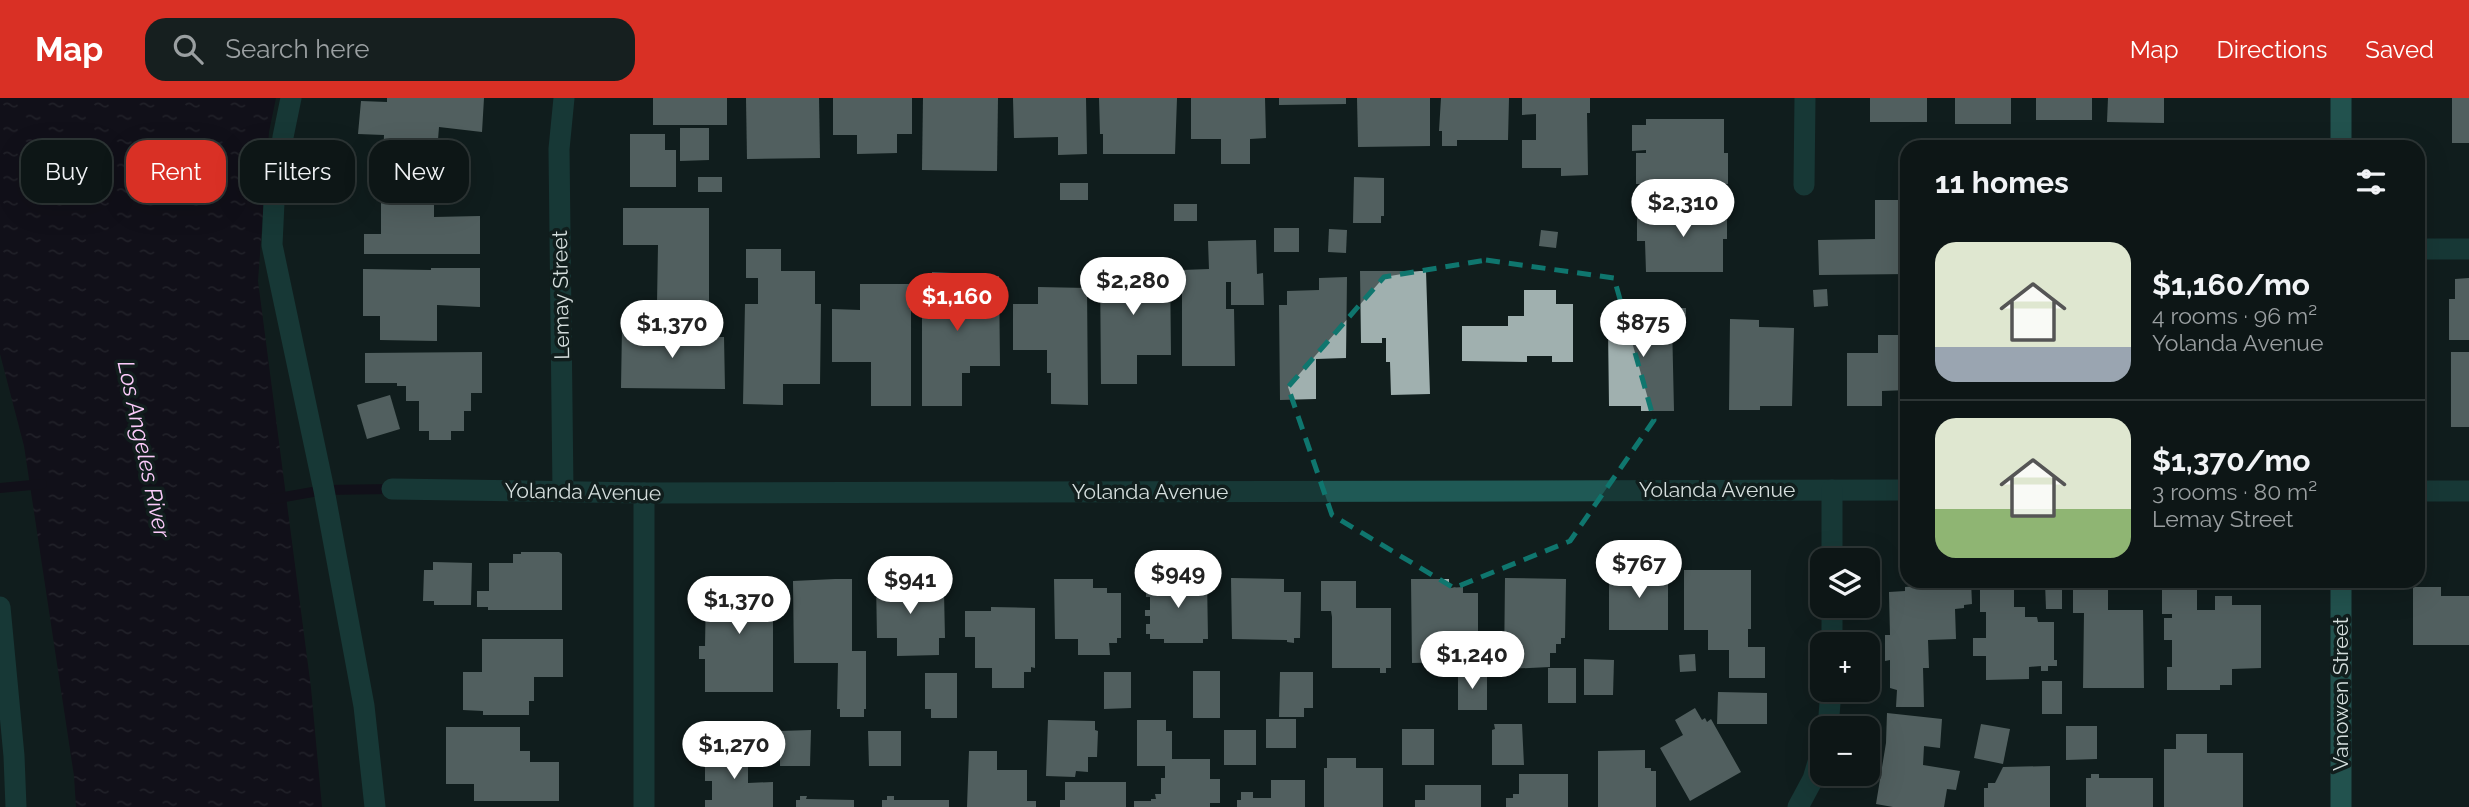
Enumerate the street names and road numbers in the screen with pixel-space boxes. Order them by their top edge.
street label: Lemay Street [547,230,574,360]
street label: Yolanda Avenue [1639,477,1795,502]
street label: Yolanda Avenue [505,478,661,505]
street label: Yolanda Avenue [1072,479,1228,504]
street label: Vanowen Street [2328,617,2353,771]

